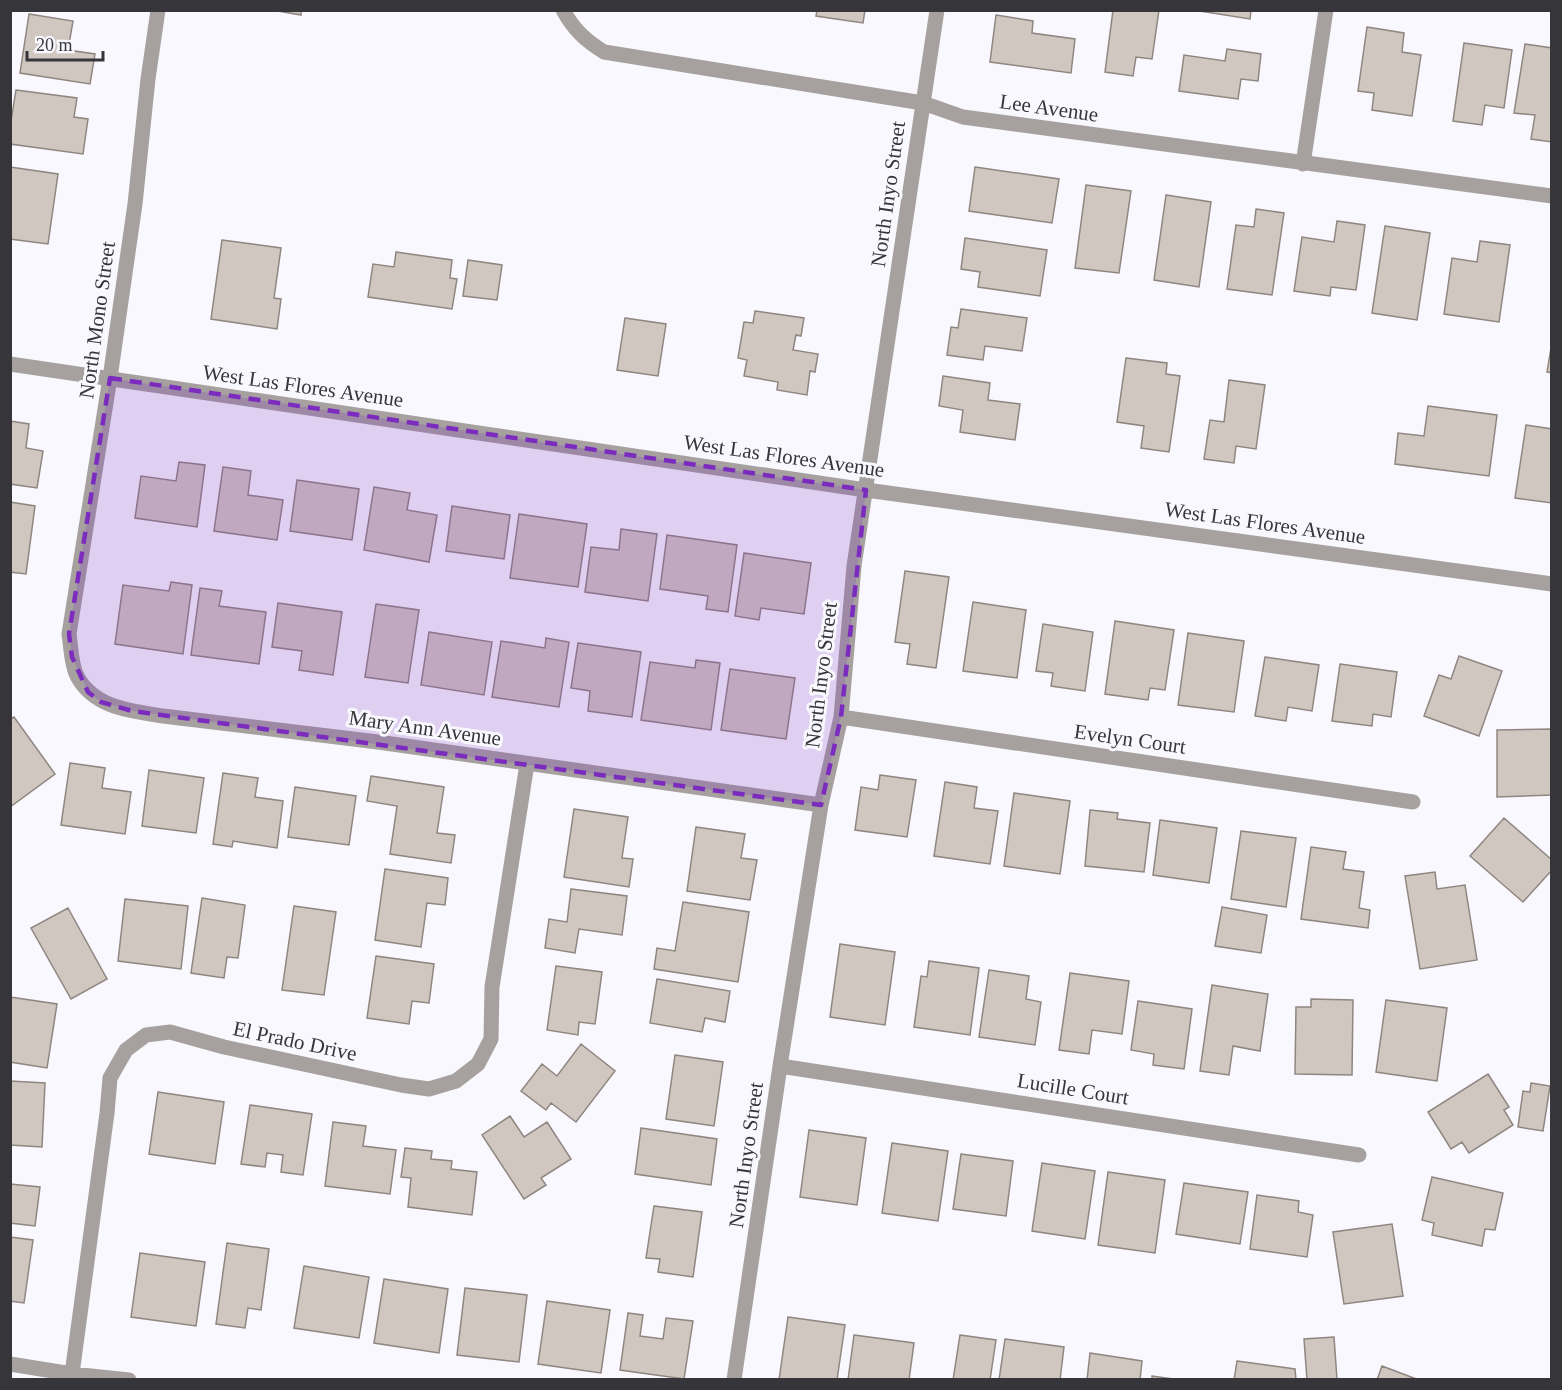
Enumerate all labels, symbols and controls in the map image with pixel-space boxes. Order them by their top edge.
scale bar [27,24,104,62]
text: 20 m [36,35,73,55]
street label: Lee Avenue [998,89,1100,127]
street label: North Inyo Street [866,119,910,268]
street label: North Mono Street [74,240,120,400]
street label: West Las Flores Avenue [201,360,405,412]
street label: West Las Flores Avenue [682,430,886,482]
street label: West Las Flores Avenue [1163,497,1367,549]
street label: North Inyo Street [800,600,842,749]
street label: Mary Ann Avenue [347,705,503,751]
street label: Evelyn Court [1073,719,1188,759]
street label: El Prado Drive [231,1016,359,1066]
street label: Lucille Court [1016,1068,1131,1110]
street label: North Inyo Street [724,1080,768,1229]

